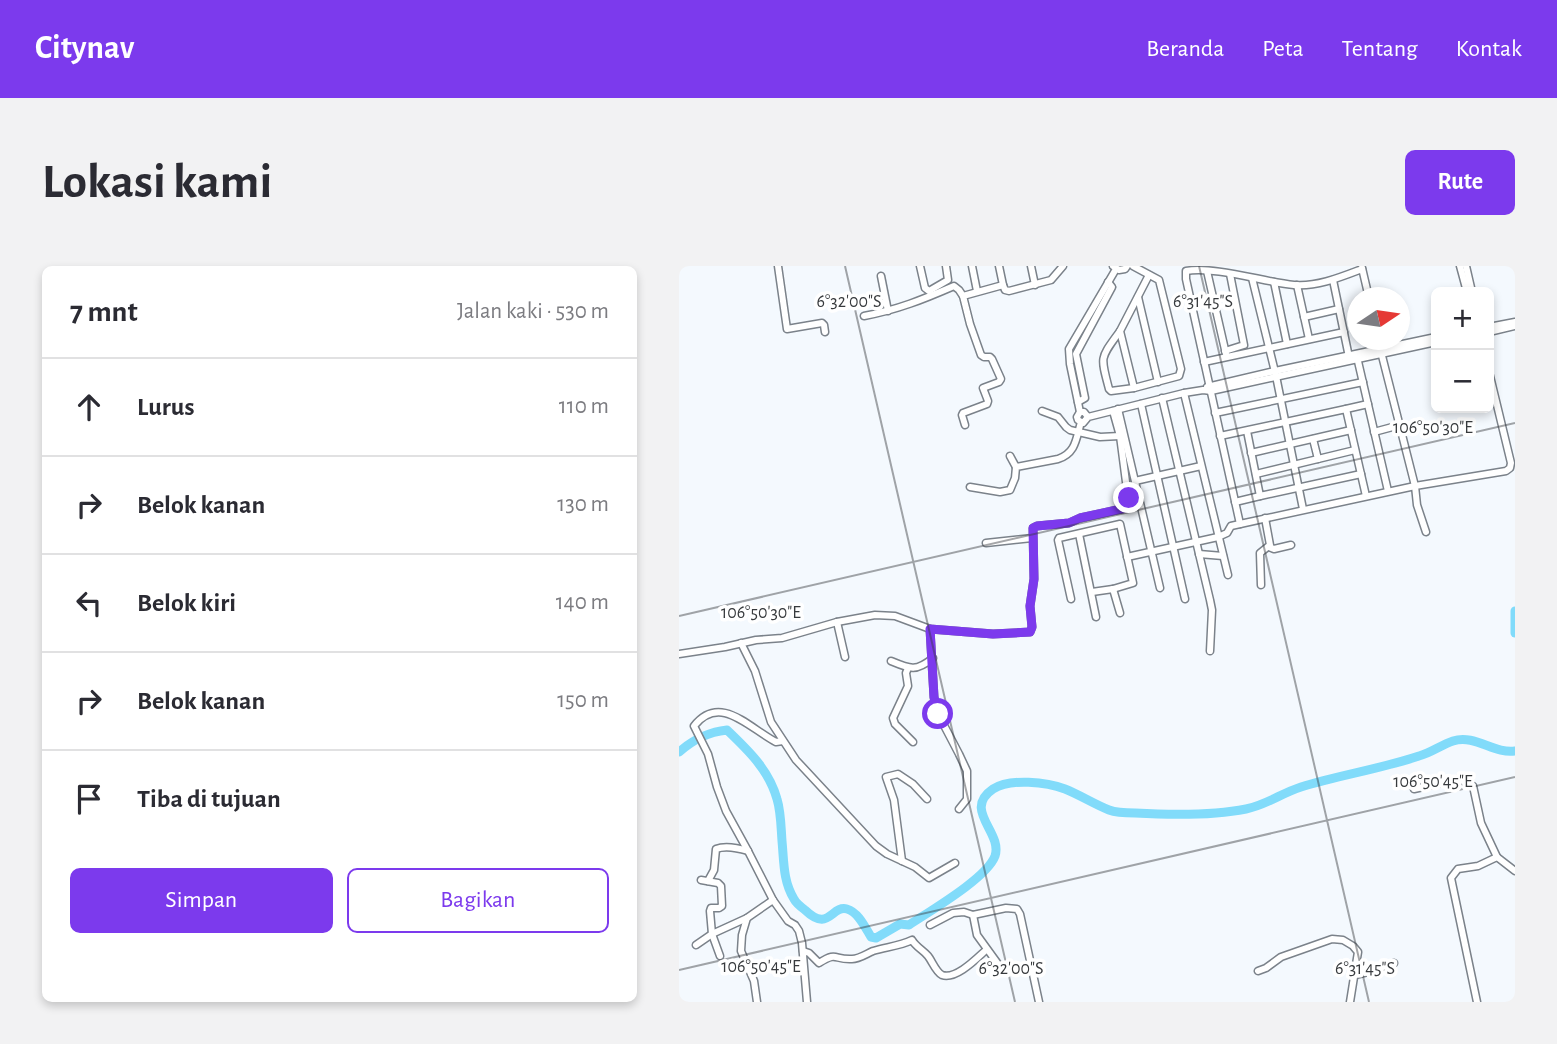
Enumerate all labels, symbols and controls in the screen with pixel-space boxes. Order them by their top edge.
text: Citynav [35,32,134,65]
text: Beranda [1146,37,1224,61]
text: Peta [1262,37,1304,61]
text: Tentang [1342,37,1418,61]
text: Kontak [1456,37,1522,61]
button: Rute [1405,150,1515,215]
text: Lokasi kami [42,158,272,207]
north arrow [1347,287,1410,350]
map controls [1431,287,1494,413]
button: + [1431,287,1494,350]
text: 6°32'00"S [817,293,881,311]
text: 6°31'45"S [1173,293,1233,311]
text: 7 mnt [70,297,138,327]
text: Jalan kaki · 530 m [457,300,609,323]
button: − [1431,350,1494,413]
icon: ahead [70,388,108,426]
text: Lurus [137,394,194,420]
text: 110 m [559,395,609,418]
text: 106°50'30"E [1393,419,1473,437]
route end [1113,482,1144,513]
icon: right [70,486,108,524]
text: Belok kanan [137,492,265,518]
text: 130 m [557,493,609,516]
icon: left [70,584,108,622]
text: Belok kiri [137,590,236,616]
text: 140 m [556,591,609,614]
text: 106°50'30"E [721,604,801,622]
icon: right [70,682,108,720]
text: Belok kanan [137,688,265,714]
text: 150 m [557,689,609,712]
route start [922,698,953,729]
text: 106°50'45"E [1393,773,1473,791]
icon: arrive [70,780,108,818]
text: Tiba di tujuan [137,786,281,812]
button: Simpan [70,868,333,933]
button: Bagikan [347,868,609,933]
text: 106°50'45"E [721,958,801,976]
text: 6°32'00"S [979,960,1043,978]
text: 6°31'45"S [1335,960,1395,978]

